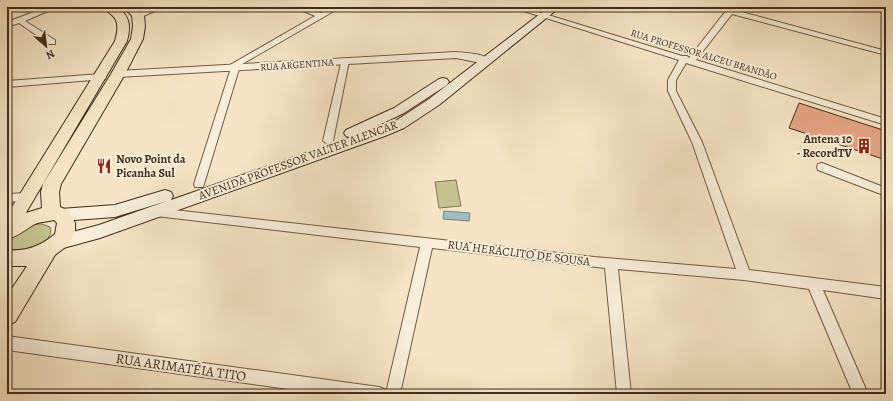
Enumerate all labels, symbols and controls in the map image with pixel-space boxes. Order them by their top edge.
north arrow [26,26,66,66]
street label: RUA PROFESSOR ALCEU BRANDÃO [629,26,779,83]
text: N [43,46,58,63]
street label: RUA ARGENTINA [260,55,334,74]
street label: AVENIDA PROFESSOR VALTER ALENCAR [195,116,400,204]
place label: Antena 10 - RecordTV [796,131,853,161]
building icon: Antena 10 - RecordTV [855,137,873,155]
place label: Novo Point da Picanha Sul [116,151,186,181]
restaurant icon: Novo Point da Picanha Sul [95,157,113,175]
street label: RUA HERÁCLITO DE SOUSA [447,236,592,270]
street label: RUA ARIMATÉIA TITO [115,349,248,386]

